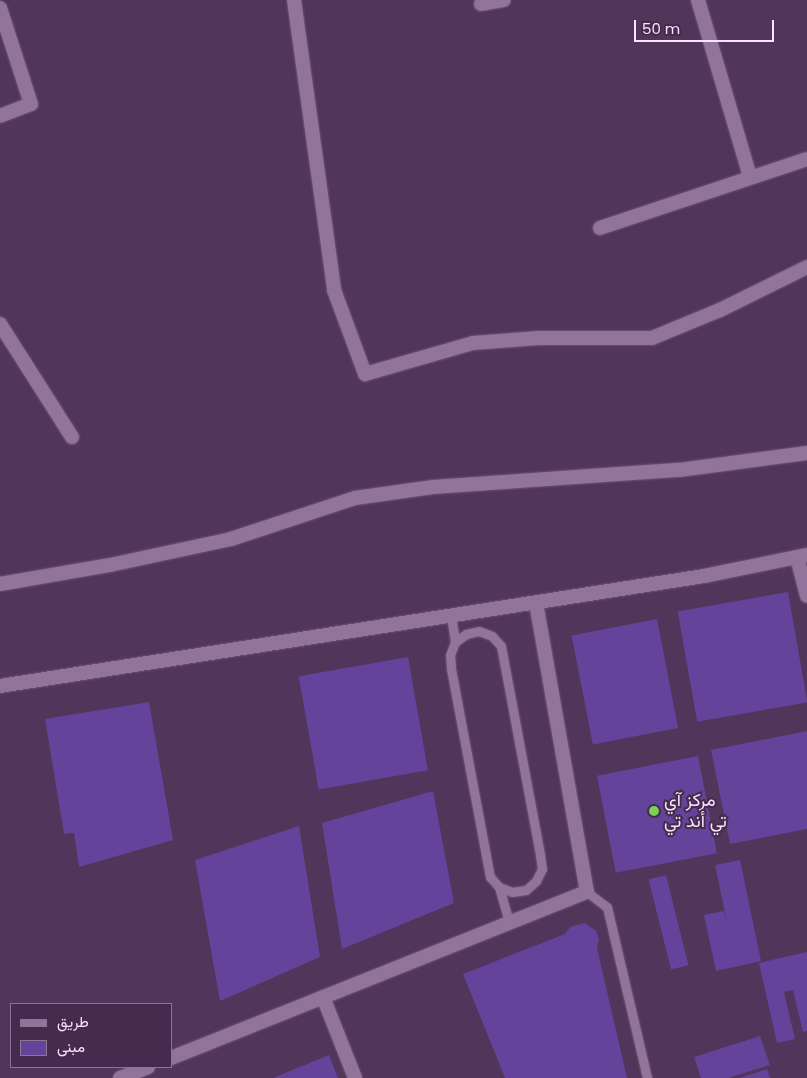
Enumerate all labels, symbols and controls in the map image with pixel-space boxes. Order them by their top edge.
scale bar [637,10,777,42]
text: 50 m [642,18,680,39]
place label: مركز آي تي أند تي [664,790,727,832]
marker: مركز آي تي أند تي [648,805,660,817]
legend [10,1003,172,1068]
text: طريق [57,1011,89,1032]
text: مبنى [57,1036,85,1057]

